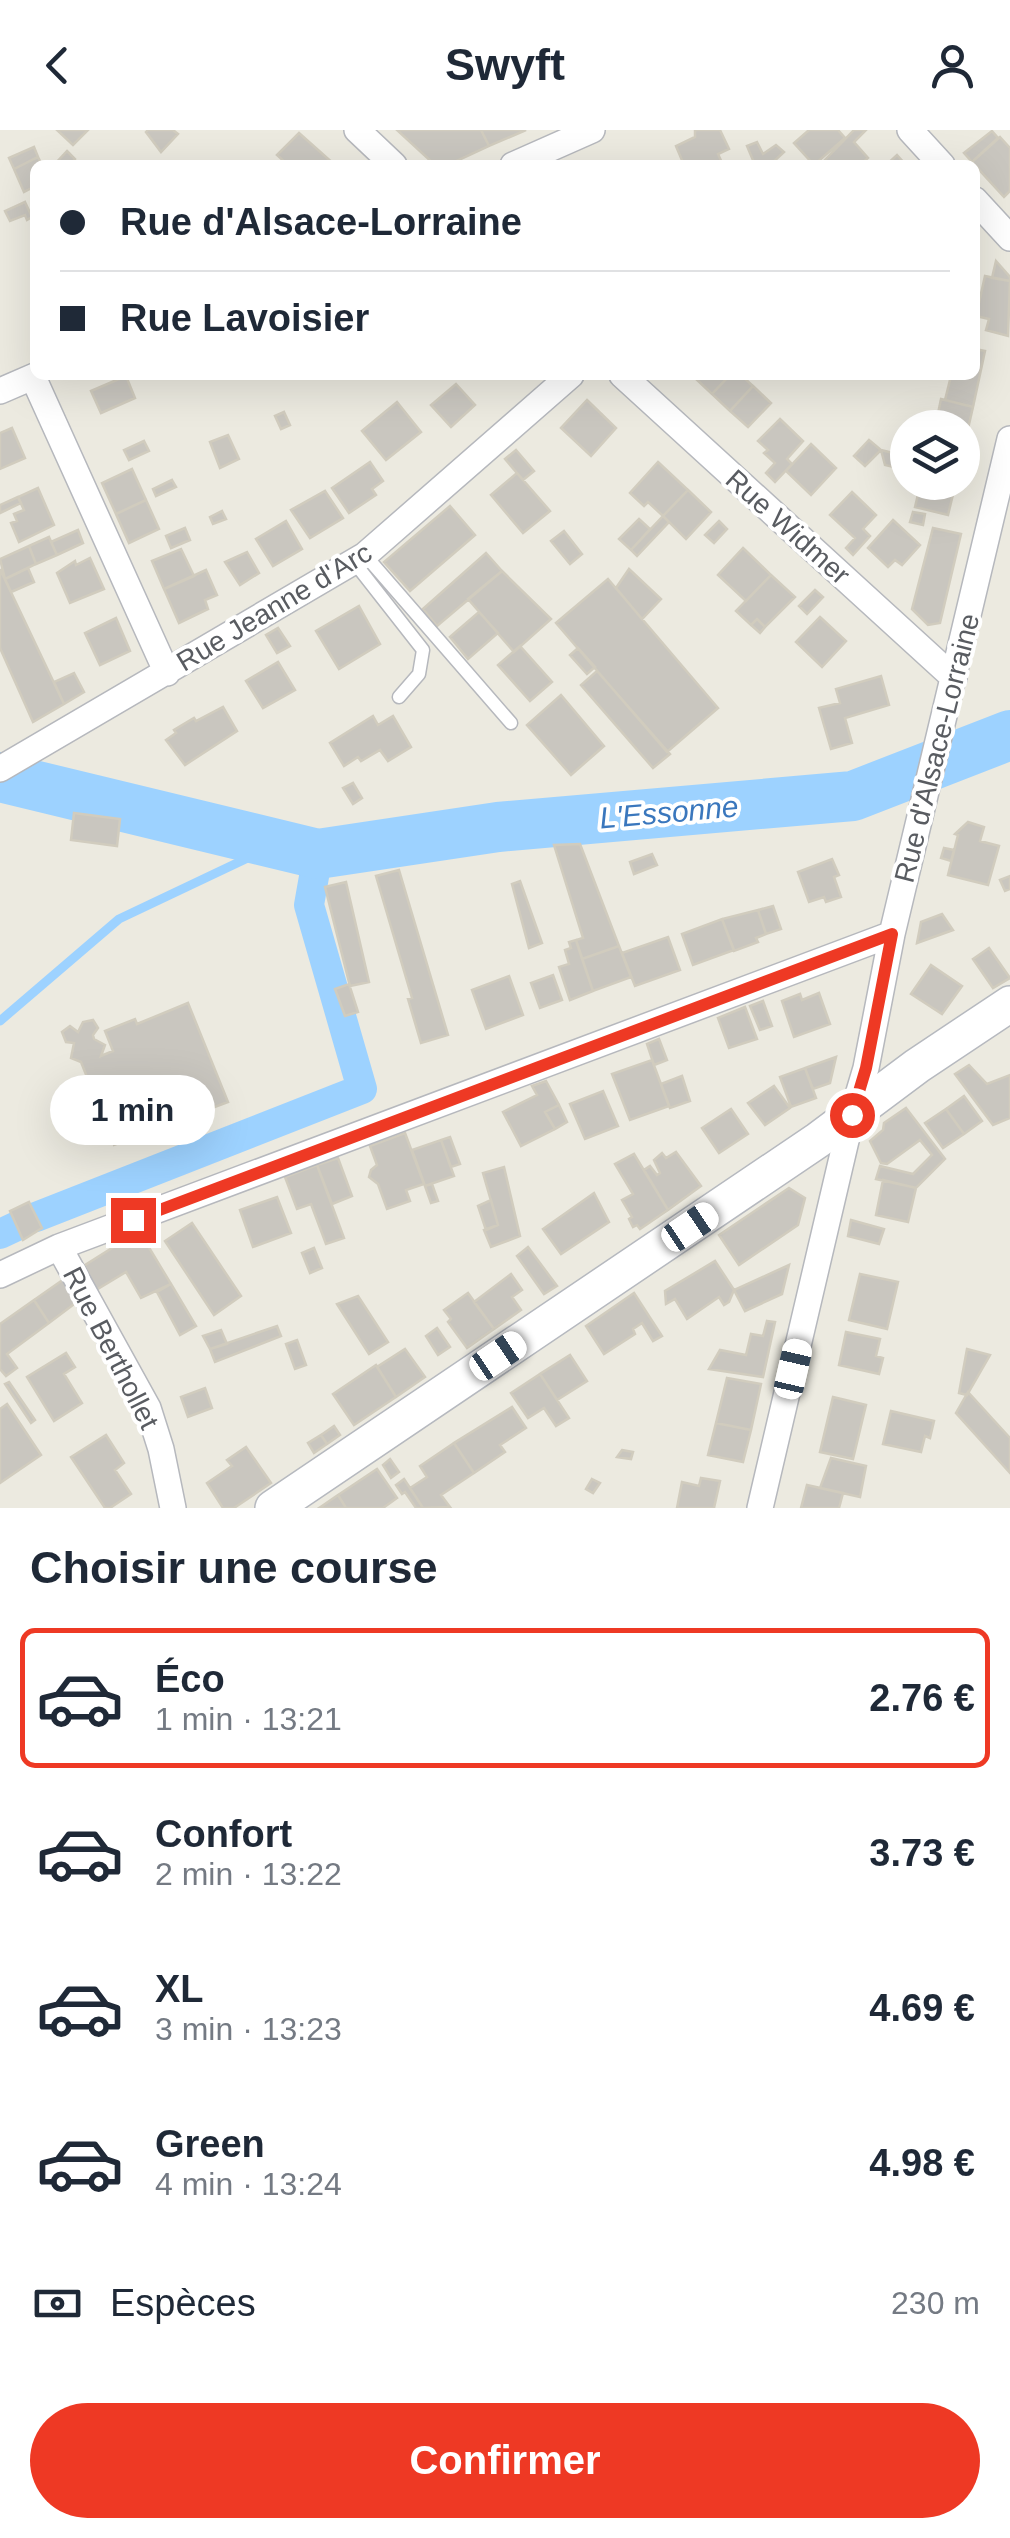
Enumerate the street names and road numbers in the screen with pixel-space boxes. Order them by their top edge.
street label: Rue Widmer [720,463,856,591]
street label: Rue Jeanne d'Arc [171,537,377,677]
street label: Rue d'Alsace-Lorraine [889,610,985,886]
street label: Rue Berthollet [57,1262,165,1434]

